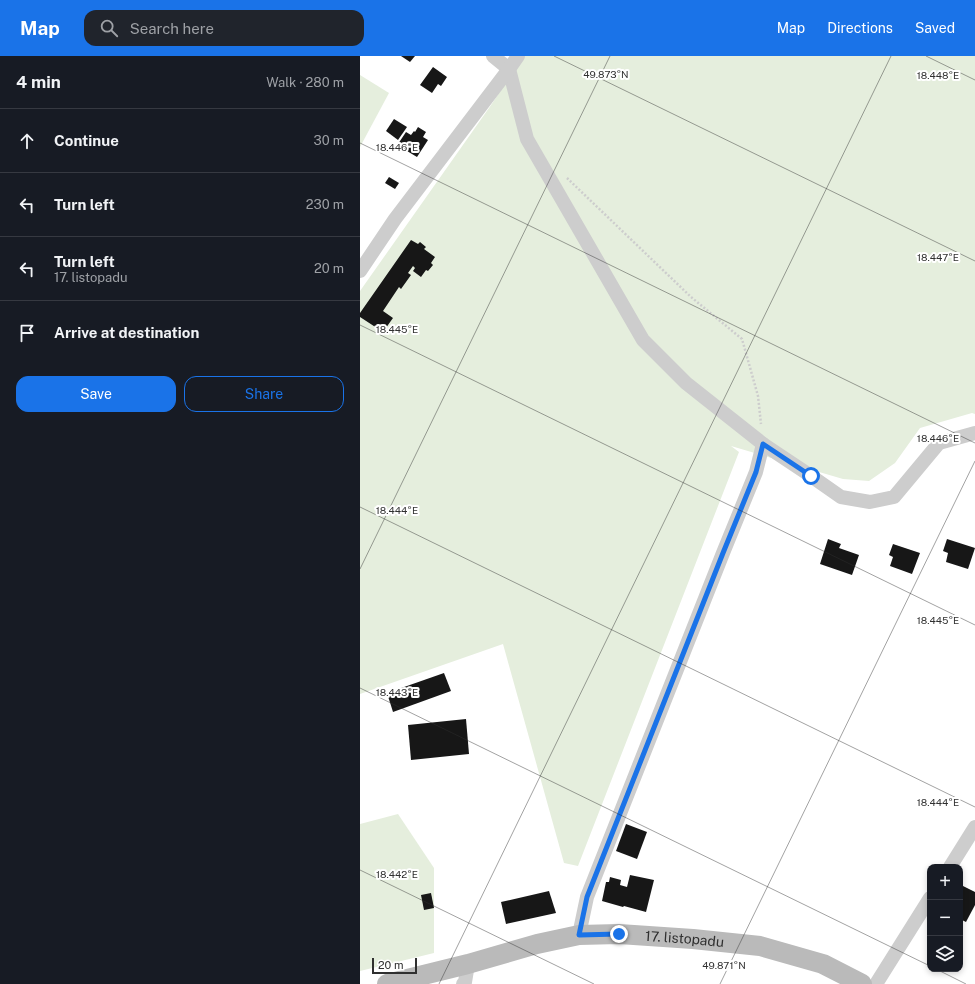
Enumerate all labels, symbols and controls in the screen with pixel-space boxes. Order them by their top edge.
search box [84,10,364,46]
text: Map [20,17,60,39]
icon: search [98,17,120,39]
text: Search here [130,20,214,37]
text: Map [777,20,805,36]
text: Directions [827,20,893,36]
text: Saved [915,20,955,36]
text: 49.873°N [583,68,629,80]
text: 18.448°E [917,69,959,81]
text: 4 min [16,72,61,92]
text: Walk · 280 m [266,75,344,90]
icon: ahead [16,130,38,152]
text: Continue [54,132,119,149]
text: 30 m [314,133,344,148]
text: 18.446°E [376,141,418,153]
icon: left [16,194,38,216]
text: Turn left [54,196,115,213]
text: 230 m [306,197,344,212]
text: 18.447°E [917,251,959,263]
text: Turn left [54,253,115,270]
icon: left [16,258,38,280]
text: 20 m [314,261,344,276]
text: 17. listopadu [54,270,127,285]
icon: arrive [16,322,38,344]
text: 18.445°E [376,323,418,335]
text: Arrive at destination [54,324,199,341]
button: Save [16,376,176,412]
button: Share [184,376,344,412]
text: 18.446°E [917,432,959,444]
route start [802,467,820,485]
text: 18.444°E [376,504,418,516]
text: 18.445°E [917,614,959,626]
text: 18.443°E [376,686,418,698]
text: 18.444°E [917,796,959,808]
map controls [927,864,963,972]
button: + [927,864,963,900]
text: 18.442°E [376,868,418,880]
button: − [927,900,963,936]
route end [610,925,628,943]
street label: 17. listopadu [645,928,725,950]
button: layers [927,936,963,972]
scale bar [372,956,417,975]
text: 20 m [378,959,403,971]
text: 49.871°N [702,959,746,971]

